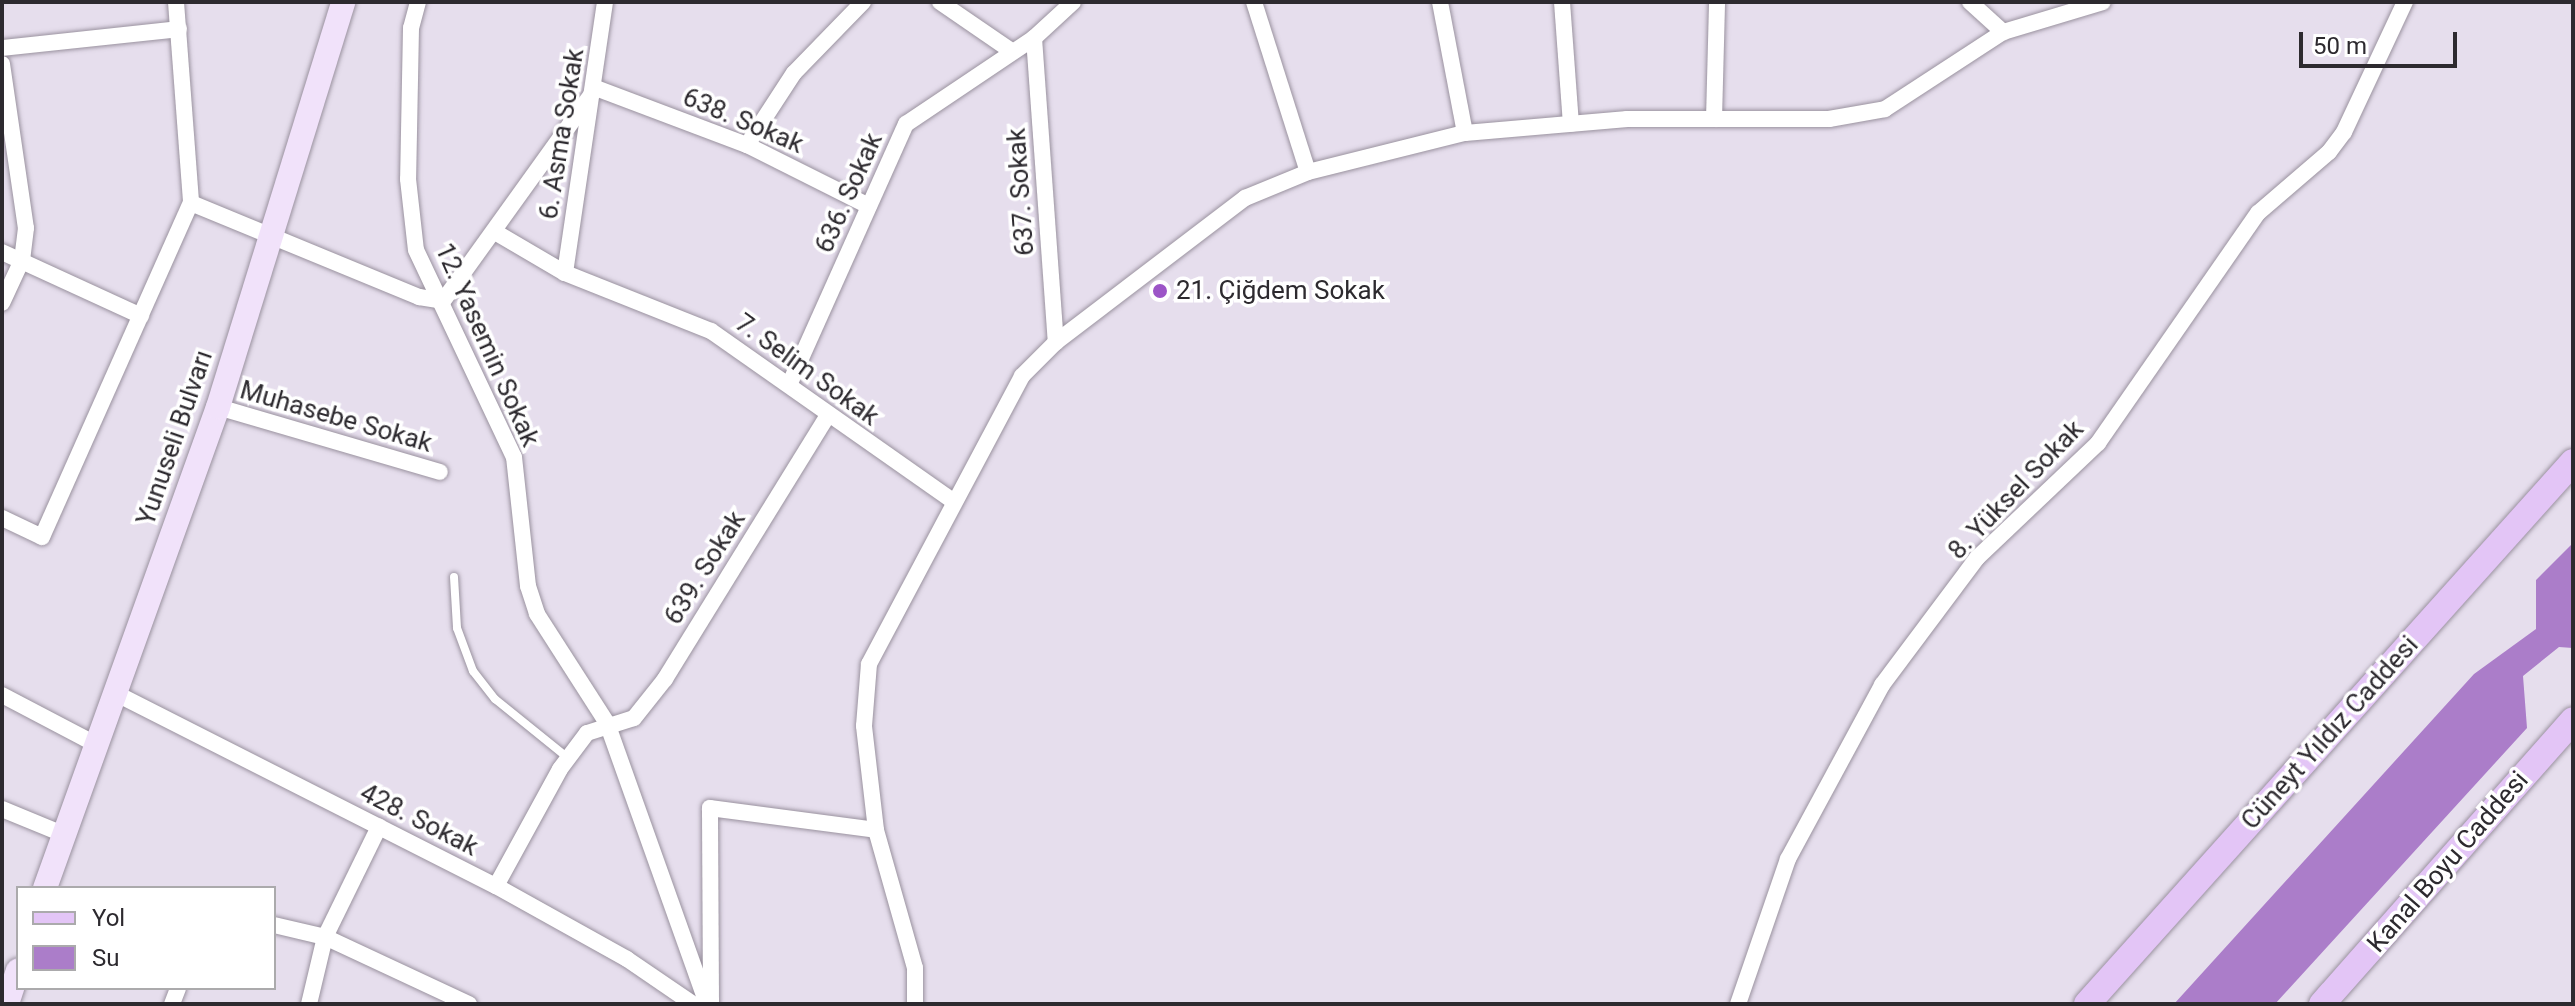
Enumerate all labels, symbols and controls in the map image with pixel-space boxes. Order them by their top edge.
scale bar [2303,16,2461,66]
text: 50 m [2313,32,2367,60]
street label: 6. Asma Sokak [533,46,591,222]
street label: 638. Sokak [678,82,808,160]
street label: 637. Sokak [1001,127,1041,257]
street label: 636. Sokak [809,128,889,258]
street label: 12. Yasemin Sokak [428,239,546,451]
place label: 21. Çiğdem Sokak [1176,275,1385,307]
marker: 21. Çiğdem Sokak [1151,282,1169,300]
street label: 7. Selim Sokak [729,307,885,433]
street label: Yunuseli Bulvarı [130,346,220,530]
street label: Muhasebe Sokak [236,375,436,459]
street label: 8. Yüksel Sokak [1942,414,2090,566]
street label: 639. Sokak [658,505,752,631]
street label: Cüneyt Yıldız Caddesi [2235,630,2425,836]
street label: Kanal Boyu Caddesi [2361,765,2535,959]
street label: 428. Sokak [355,777,483,863]
legend [16,886,276,990]
text: Yol [92,904,125,932]
text: Su [92,944,119,972]

